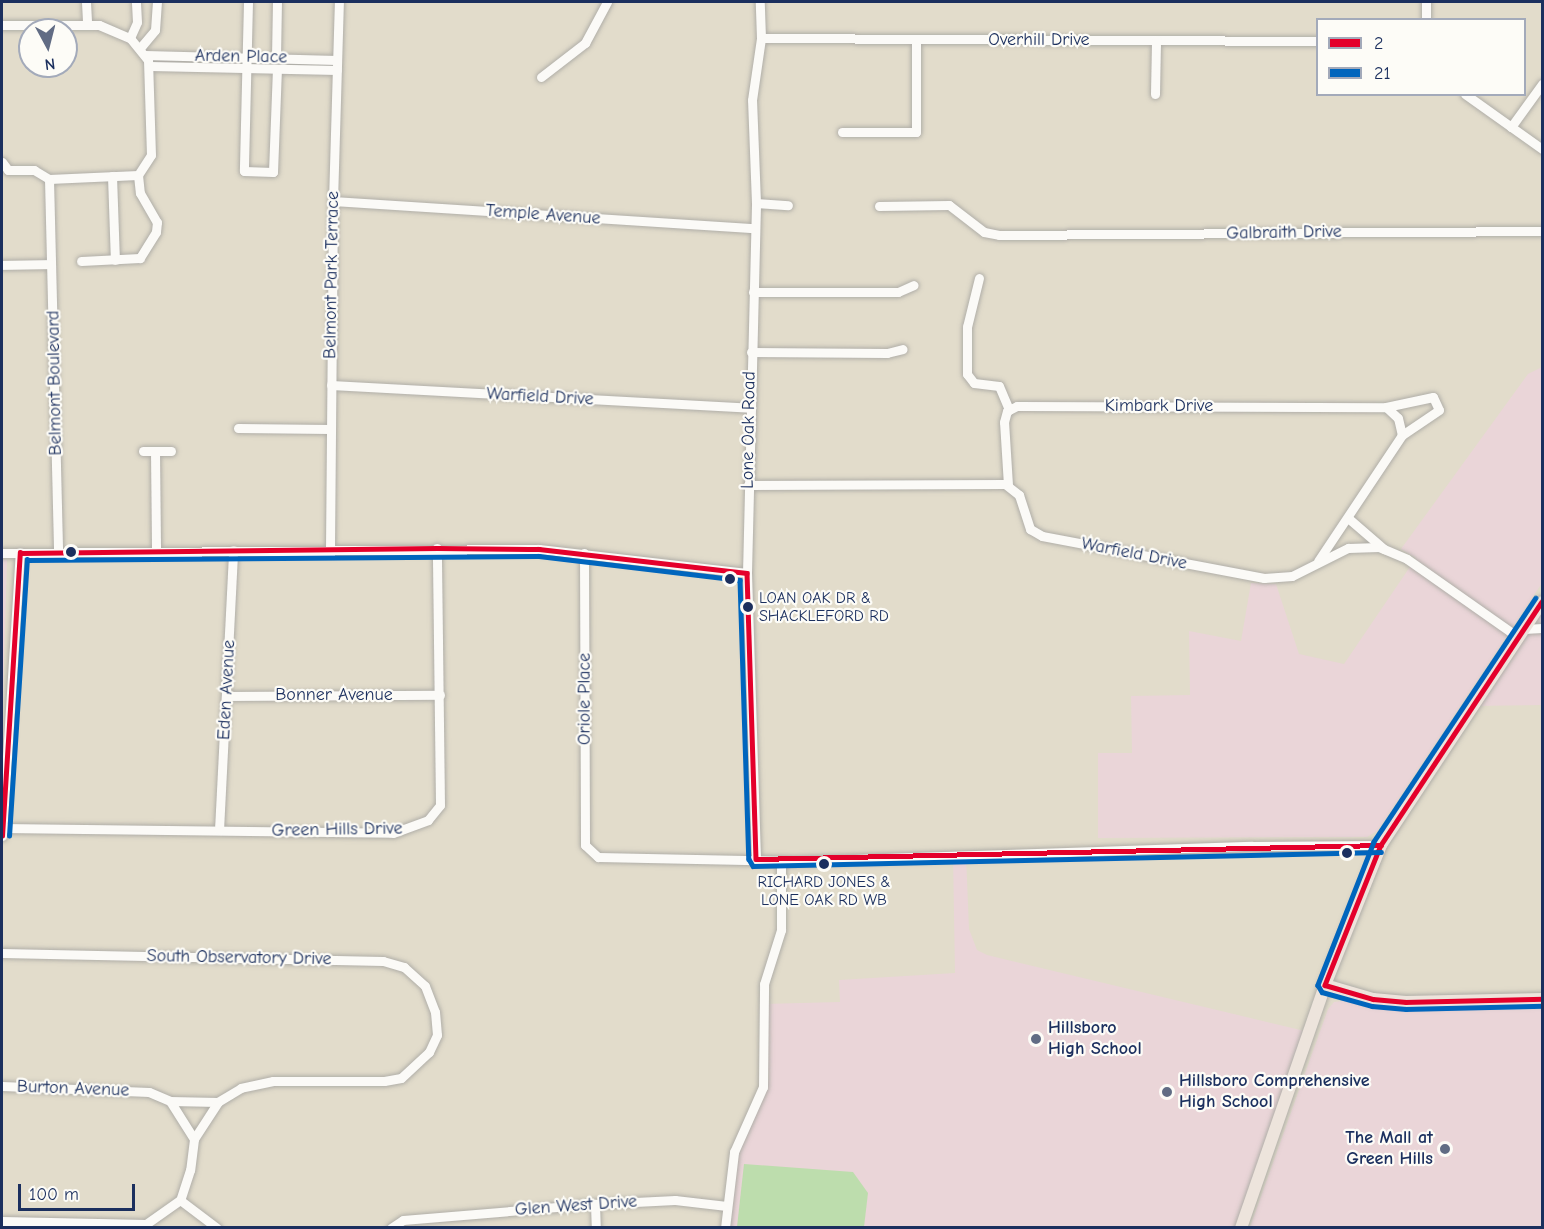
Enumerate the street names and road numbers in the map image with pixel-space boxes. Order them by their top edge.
street label: Overhill Drive [988,29,1090,51]
street label: Arden Place [195,45,287,69]
street label: Belmont Park Terrace [320,191,344,359]
street label: Temple Avenue [485,200,601,230]
street label: Galbraith Drive [1226,221,1342,245]
street label: Belmont Boulevard [43,310,67,456]
street label: Lone Oak Road [737,371,761,489]
street label: Warfield Drive [486,383,594,411]
street label: Kimbark Drive [1105,395,1213,417]
street label: Warfield Drive [1079,533,1189,575]
street label: Eden Avenue [214,639,240,741]
street label: Oriole Place [574,653,596,745]
street label: Bonner Avenue [275,684,393,706]
street label: Green Hills Drive [271,818,403,842]
street label: South Observatory Drive [146,946,332,970]
street label: Burton Avenue [16,1076,130,1102]
street label: Glen West Drive [514,1191,638,1221]

